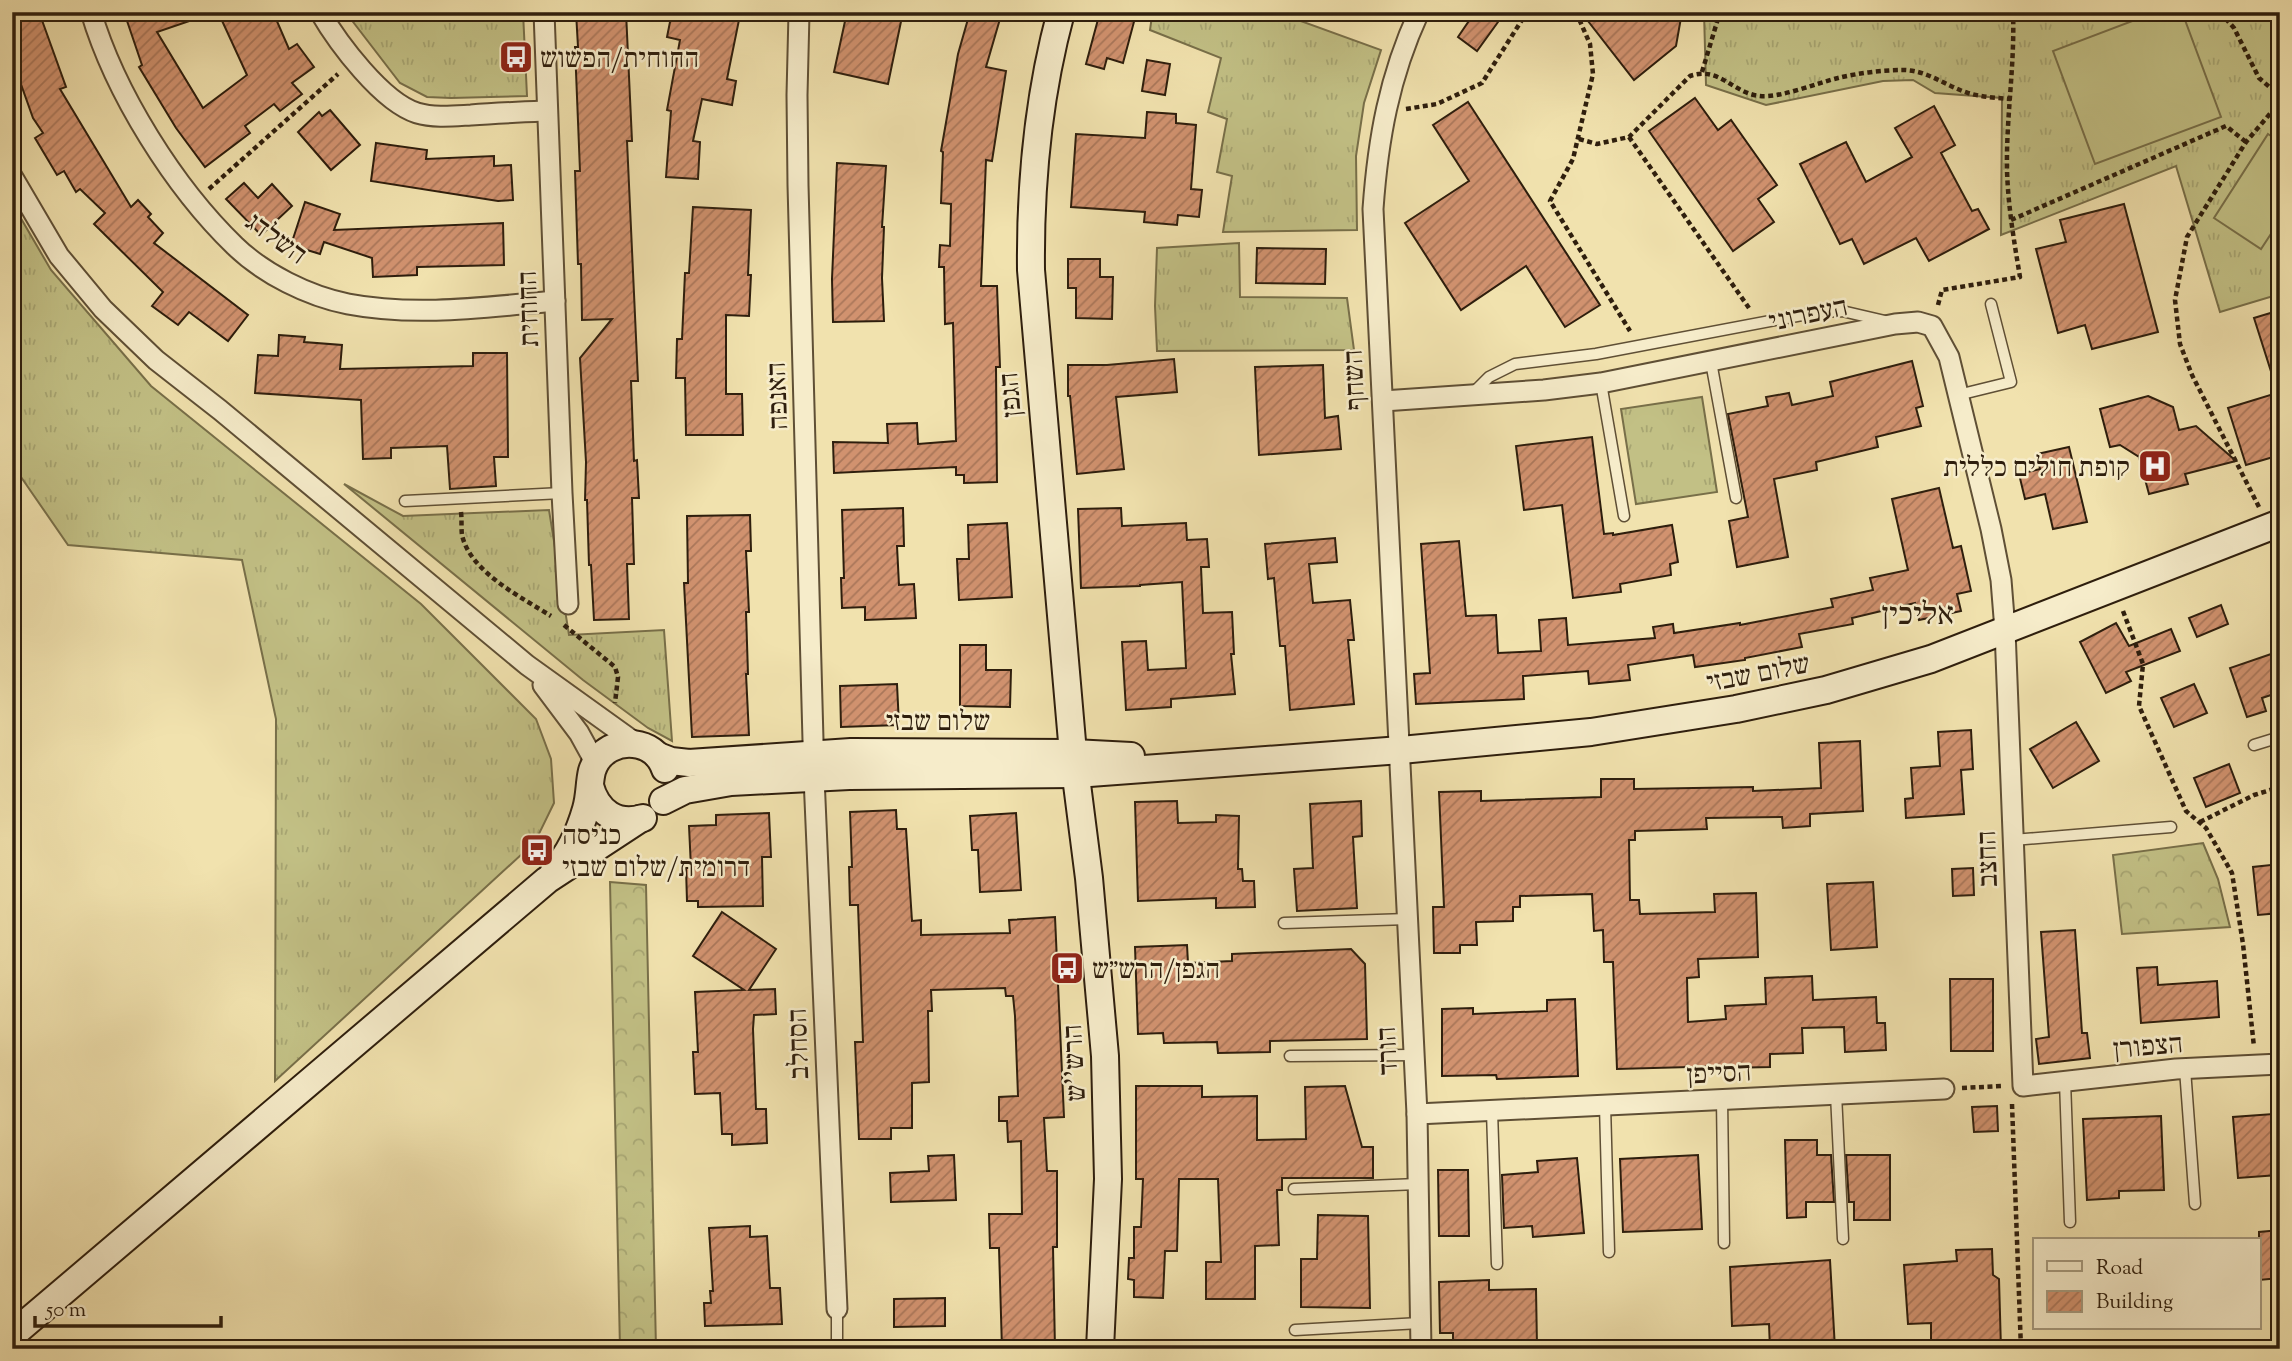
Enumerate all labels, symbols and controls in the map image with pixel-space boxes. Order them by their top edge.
bus stop icon: החוחית/הפשוש [497,38,535,76]
place label: החוחית/הפשוש [540,40,699,80]
street label: השלדג [236,203,314,276]
street label: החוחית [509,270,551,348]
street label: העפרוני [1765,288,1852,344]
street label: השחף [1334,348,1378,411]
street label: האנפה [758,361,800,431]
street label: הגפן [990,371,1034,419]
hospital icon: קופת חולים כללית [2136,447,2174,485]
place label: קופת חולים כללית [1943,449,2130,489]
district label: אליכין [1882,593,1954,639]
street label: שלום שבזי [1703,645,1814,705]
street label: שלום שבזי [886,703,990,743]
place label: כניסה דרומית/שלום שבזי [562,817,750,889]
street label: החצב [1968,830,2010,888]
bus stop icon: כניסה דרומית/שלום שבזי [518,831,556,869]
bus stop icon: הגפן/הרש״ש [1048,949,1086,987]
place label: הגפן/הרש״ש [1092,951,1220,991]
street label: הסחלב [779,1008,821,1080]
street label: הרש''ש [1054,1023,1098,1102]
street label: הצפורן [2112,1025,2185,1071]
street label: הורד [1368,1026,1410,1076]
street label: הסייפן [1686,1053,1753,1097]
legend [2033,1238,2260,1330]
text: Road [2096,1254,2143,1284]
scale bar [35,1284,220,1328]
text: Building [2096,1288,2173,1318]
text: 50 m [45,1296,86,1326]

